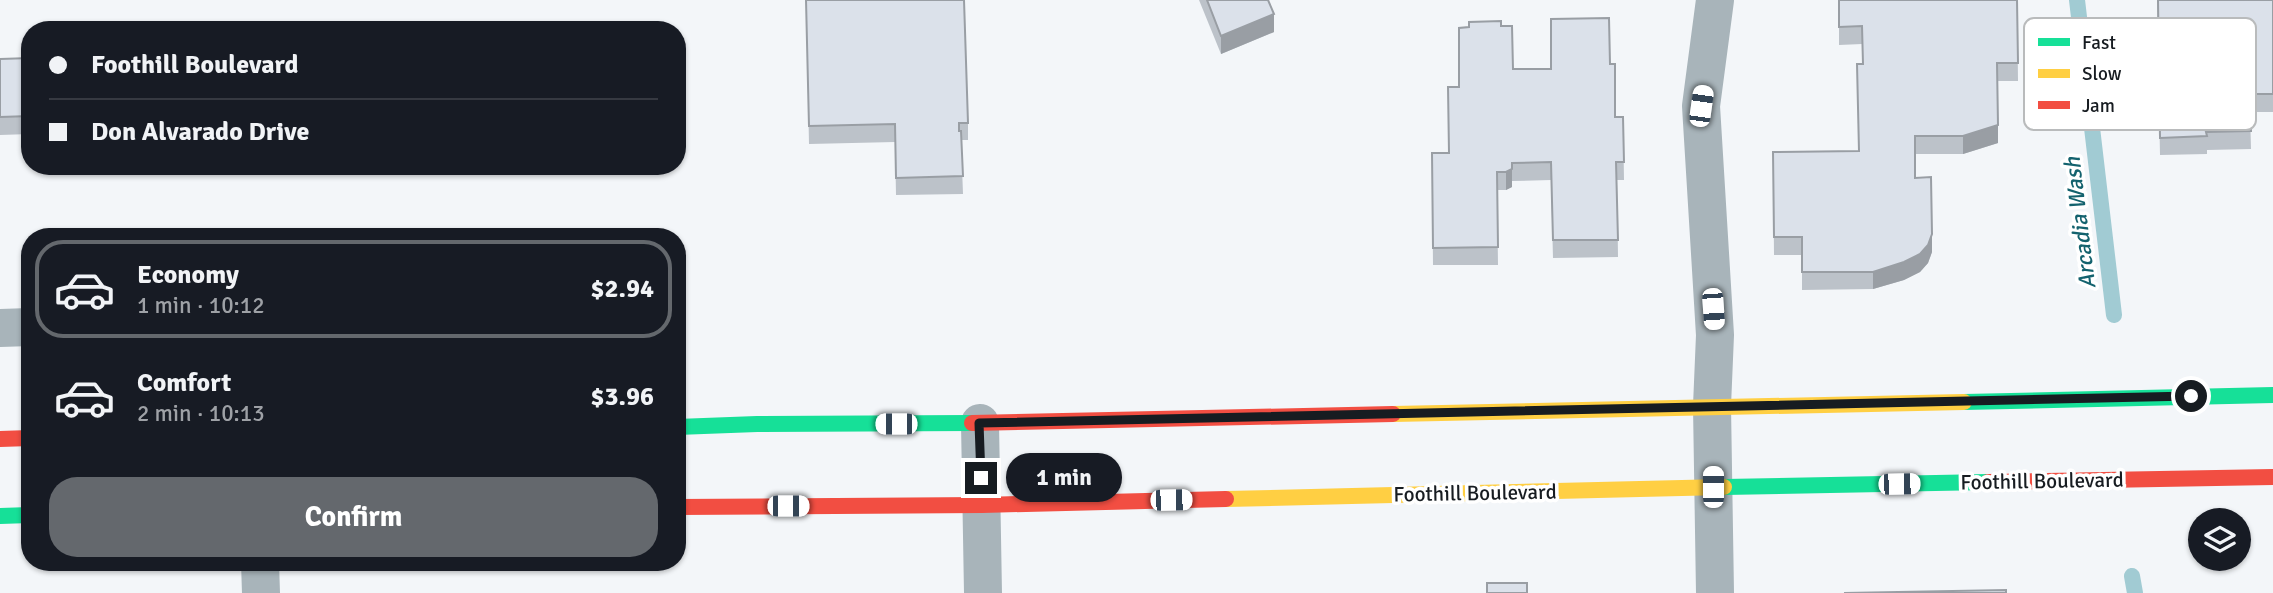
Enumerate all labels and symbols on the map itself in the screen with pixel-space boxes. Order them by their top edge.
legend [2024,18,2256,130]
text: Fast [2082,31,2116,55]
text: Slow [2082,62,2122,86]
car [1688,84,1715,128]
text: Jam [2082,94,2115,118]
water label: Arcadia Wash [2057,154,2102,291]
car [1702,287,1725,331]
route start [2175,380,2207,412]
car [876,414,918,435]
callout: 1 min [1006,454,1121,503]
route end [965,462,997,494]
car [1703,466,1724,508]
street label: Foothill Boulevard [1960,467,2124,495]
car [1878,473,1921,495]
street label: Foothill Boulevard [1393,479,1557,507]
car [1150,489,1193,511]
car [768,496,810,517]

